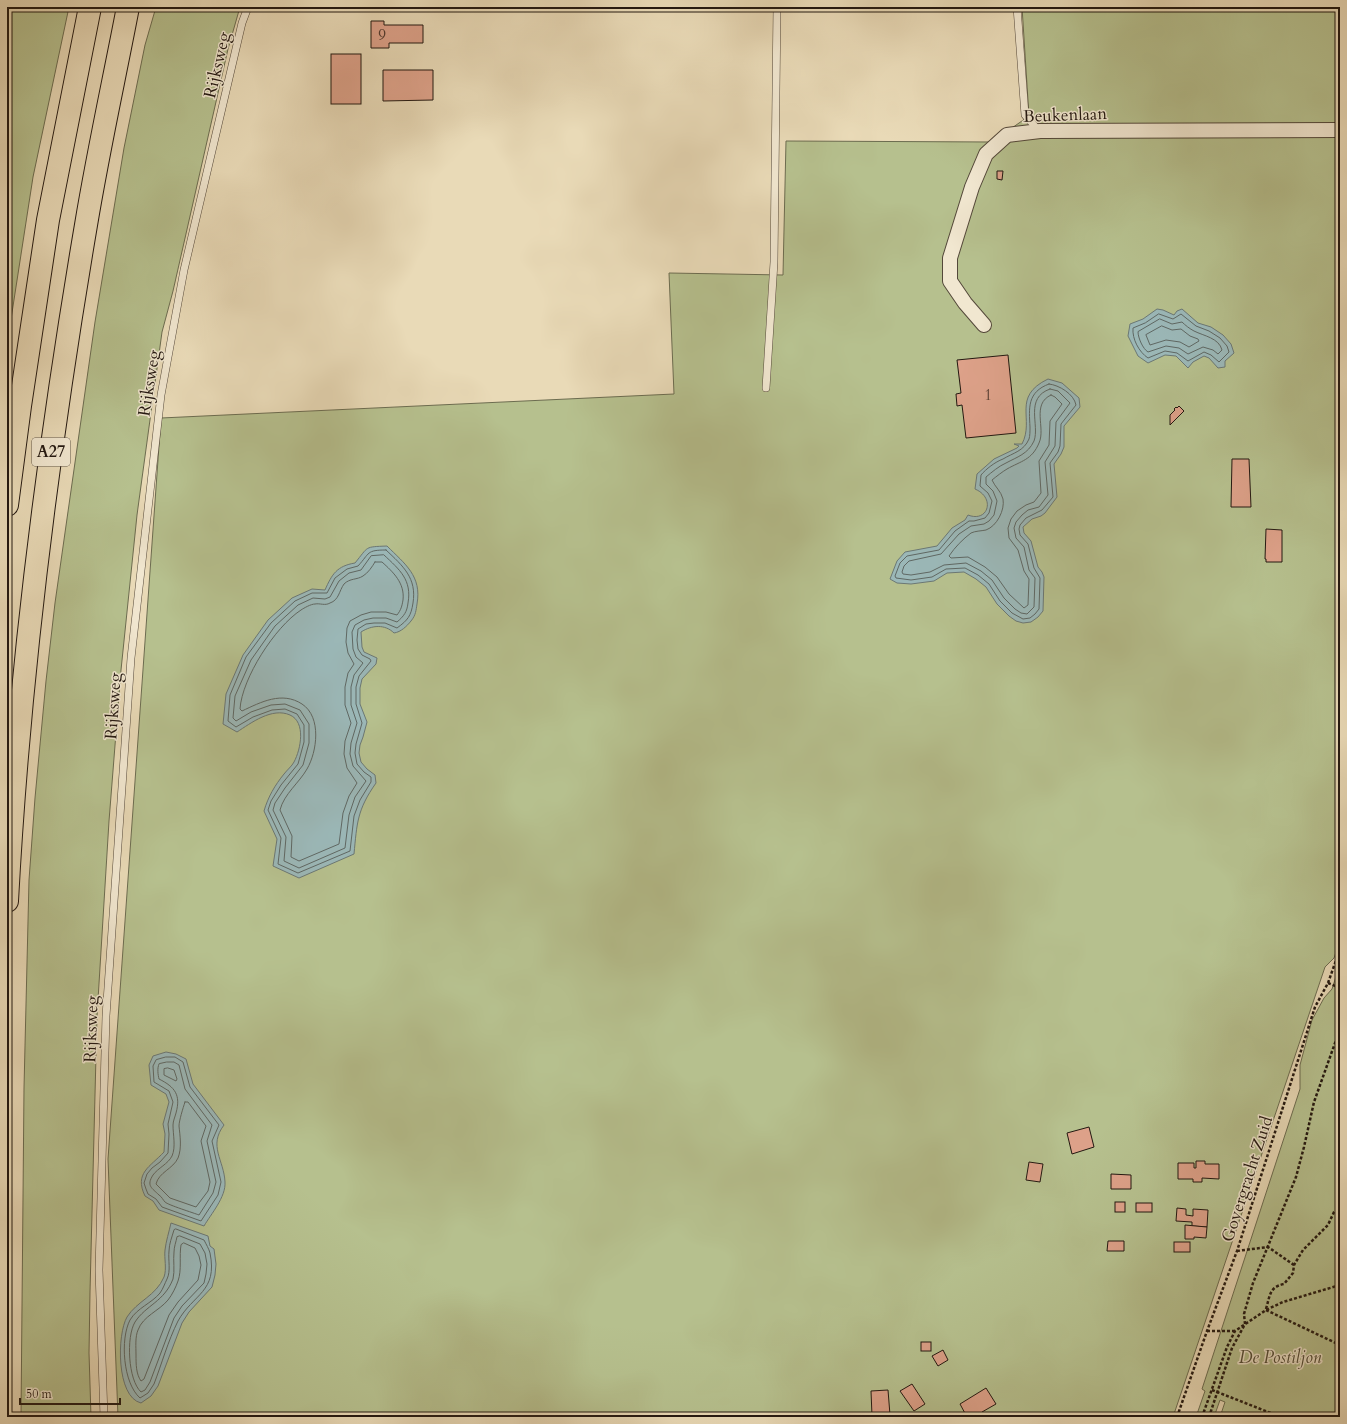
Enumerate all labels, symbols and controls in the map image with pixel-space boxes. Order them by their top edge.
house number: 9 [378,25,386,45]
street label: Rijksweg [198,29,236,100]
street label: Beukenlaan [1023,102,1108,128]
street label: Rijksweg [132,348,166,418]
house number: 1 [984,385,992,405]
road number: A27 [32,438,70,466]
street label: Rijksweg [99,671,127,740]
street label: Rijksweg [78,995,104,1063]
street label: Goyergracht Zuid [1216,1113,1278,1245]
park label: De Postiljon [1239,1346,1322,1369]
scale bar [20,1380,120,1406]
text: 50 m [26,1386,53,1402]

